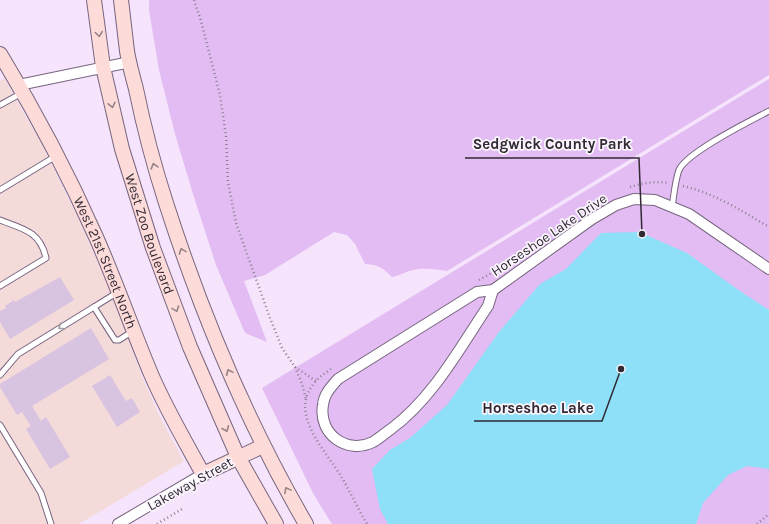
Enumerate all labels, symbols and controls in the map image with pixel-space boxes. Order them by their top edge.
one-way arrow [94,31,103,37]
one-way arrow [108,102,116,108]
callout: Sedgwick County Park [465,131,639,158]
text: Sedgwick County Park [473,135,631,153]
one-way arrow [150,163,159,170]
street label: West Zoo Boulevard [122,171,178,297]
street label: Horseshoe Lake Drive [488,190,610,280]
street label: West 21st Street North [70,194,141,331]
one-way arrow [178,248,186,255]
one-way arrow [171,306,179,313]
one-way arrow [58,323,65,330]
one-way arrow [226,369,234,377]
callout: Horseshoe Lake [474,394,602,421]
text: Horseshoe Lake [482,399,594,417]
one-way arrow [222,426,230,433]
street label: Lakeway Street [144,453,236,515]
one-way arrow [284,487,291,494]

